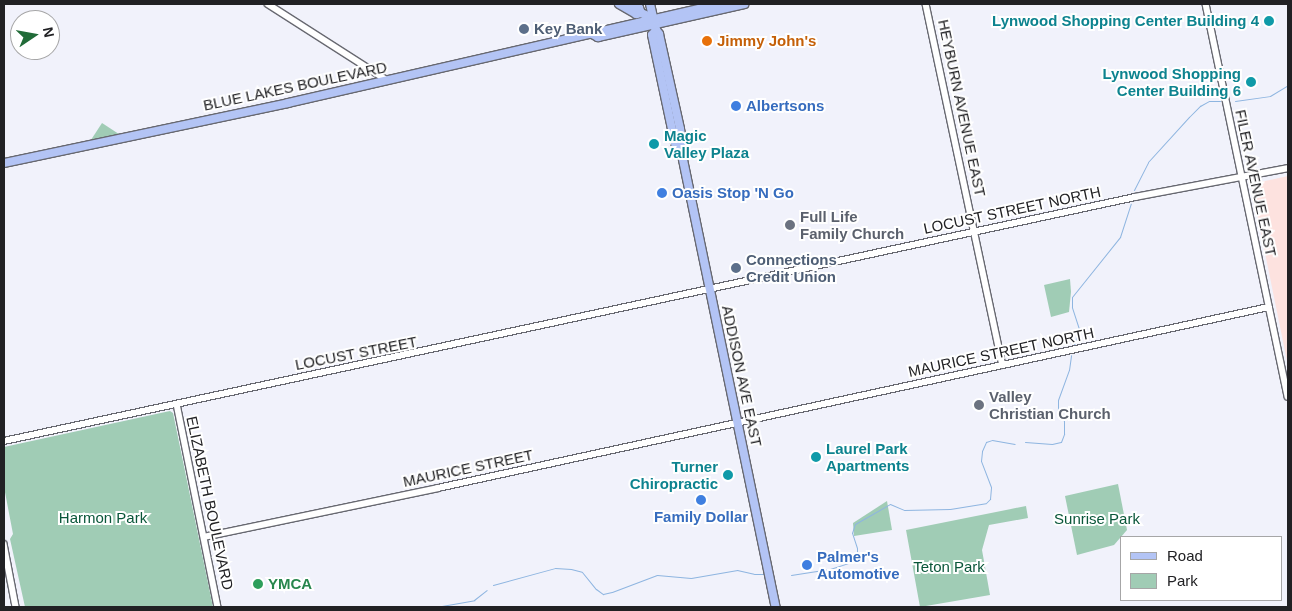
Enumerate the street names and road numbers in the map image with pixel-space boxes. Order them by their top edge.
street label: HEYBURN AVENUE EAST [934,17,990,199]
street label: BLUE LAKES BOULEVARD [202,58,388,114]
street label: FILER AVENUE EAST [1232,107,1280,259]
street label: LOCUST STREET NORTH [921,182,1103,238]
street label: ADDISON AVE EAST [718,303,766,449]
street label: MAURICE STREET NORTH [906,323,1096,381]
street label: LOCUST STREET [293,332,419,374]
street label: ELIZABETH BOULEVARD [183,414,237,592]
street label: MAURICE STREET [401,445,535,491]

